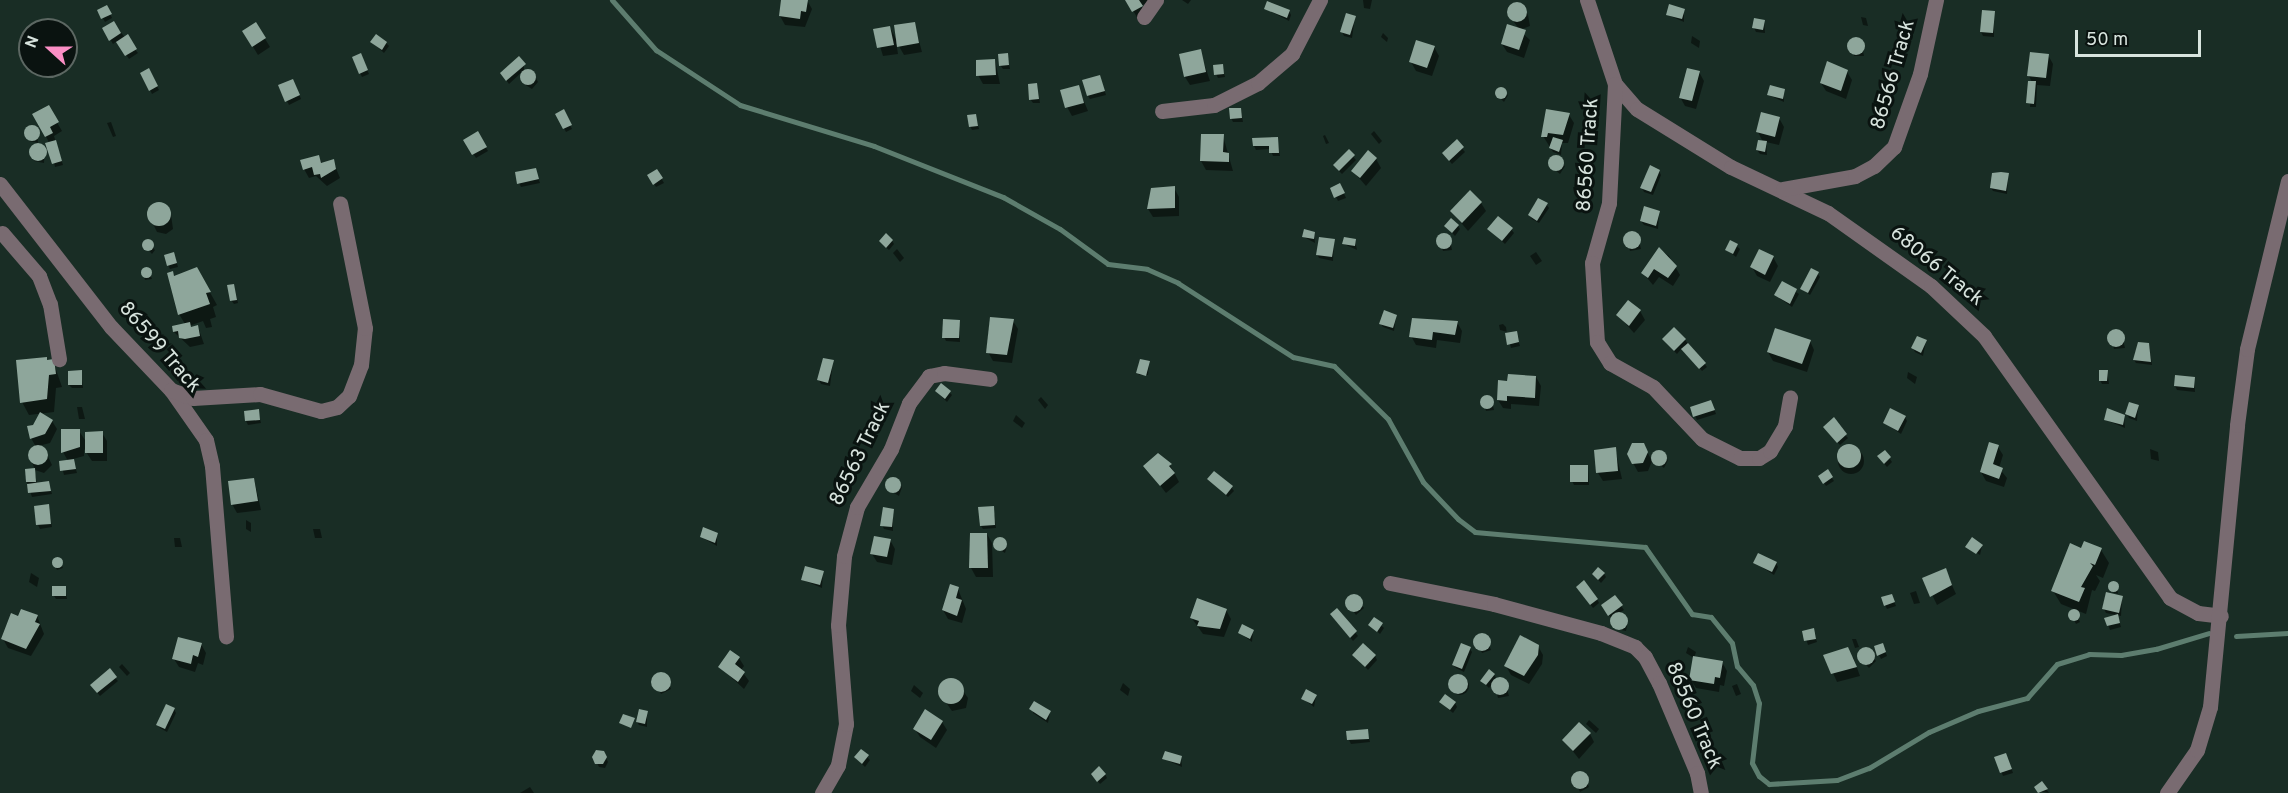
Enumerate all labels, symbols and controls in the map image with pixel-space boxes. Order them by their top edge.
street label: 86566 Track [1867,17,1921,133]
north arrow [18,18,78,78]
scale bar [2078,18,2204,56]
text: 50 m [2086,29,2128,52]
text: N [22,33,44,51]
street label: 86560 Track [1573,97,1605,213]
street label: 68066 Track [1884,222,1988,312]
street label: 86599 Track [113,297,205,399]
street label: 86563 Track [825,398,897,510]
street label: 86560 Track [1660,658,1726,774]

